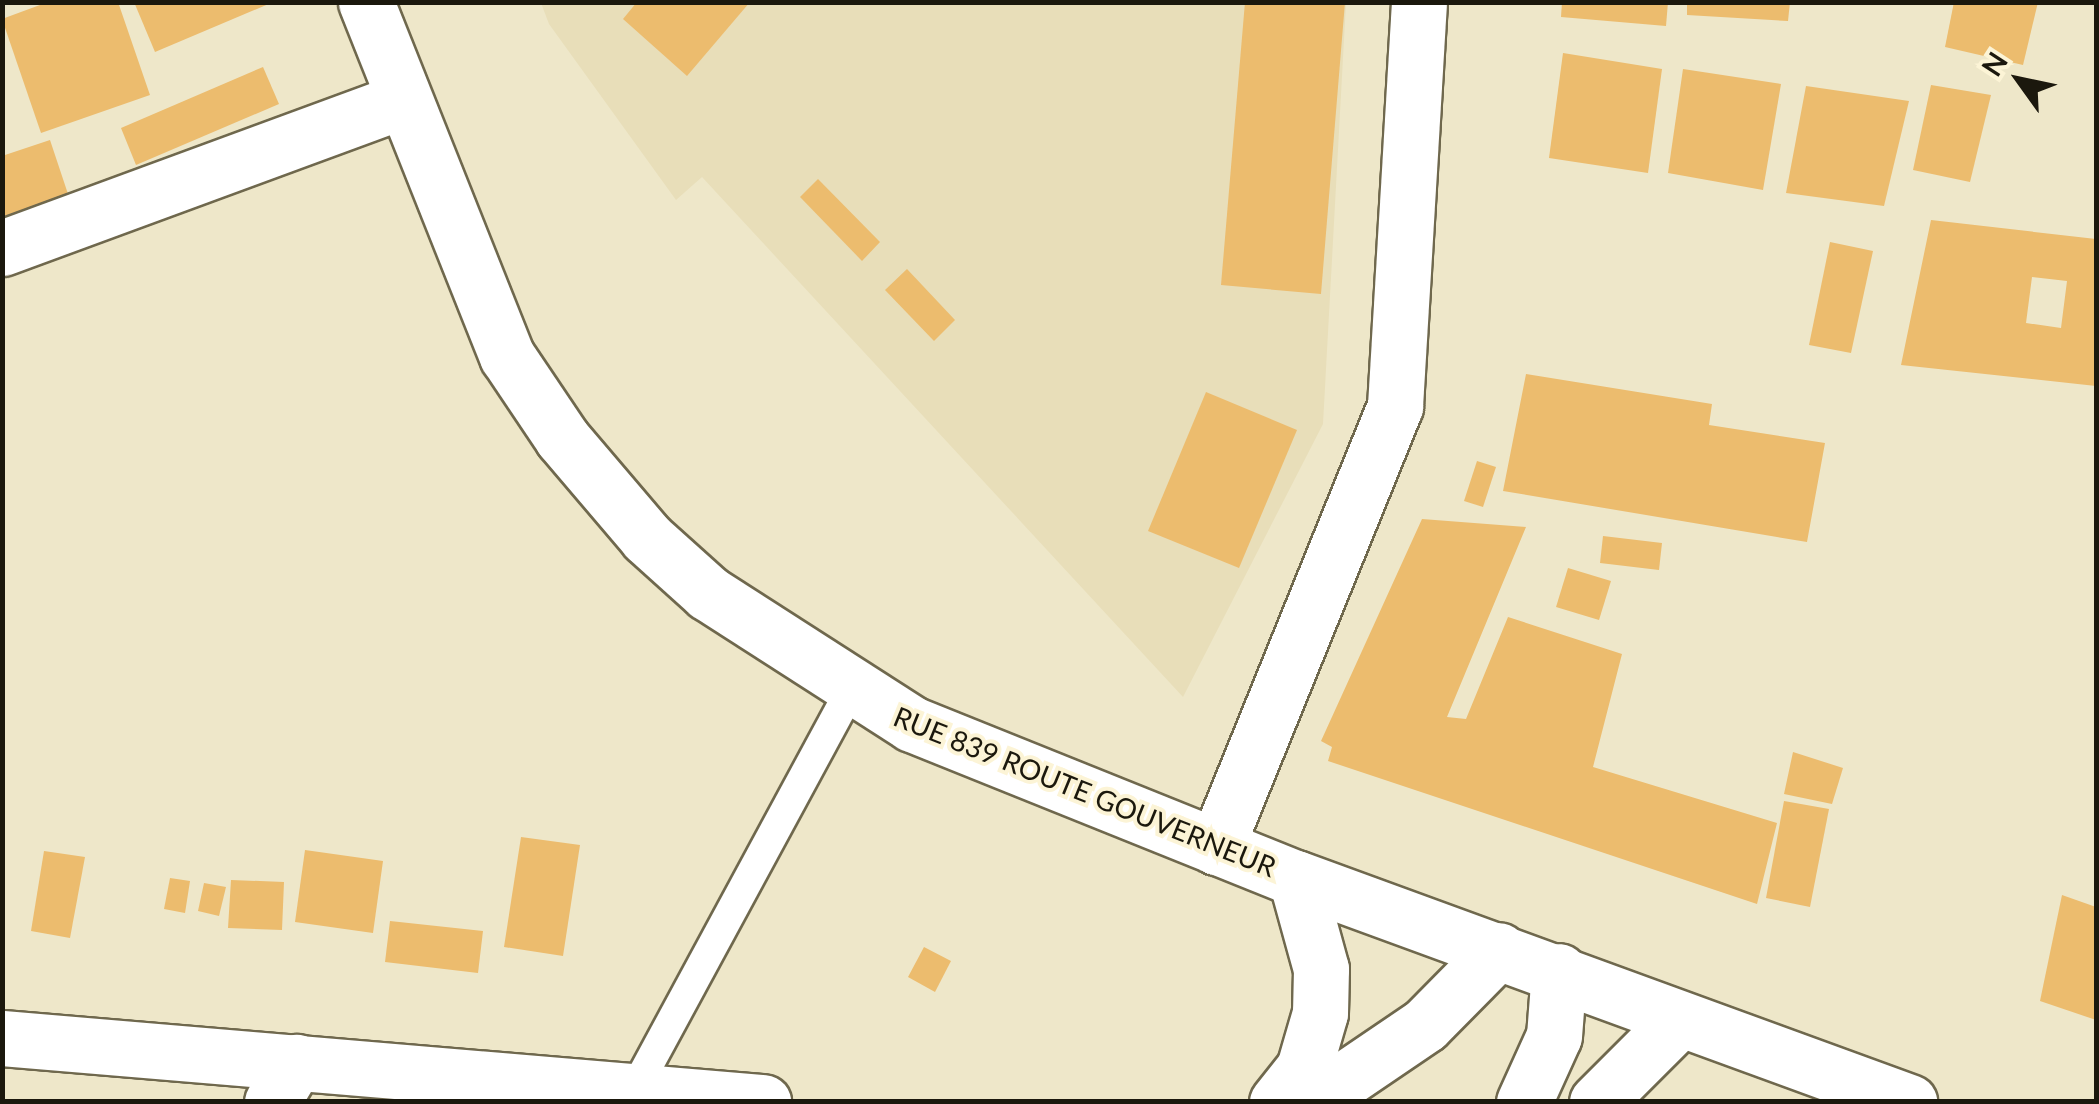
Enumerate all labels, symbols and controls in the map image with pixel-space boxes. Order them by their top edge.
north arrow [1969,30,2069,130]
text: N [1974,45,2014,82]
street label: RUE 839 ROUTE GOUVERNEUR [889,699,1281,883]

